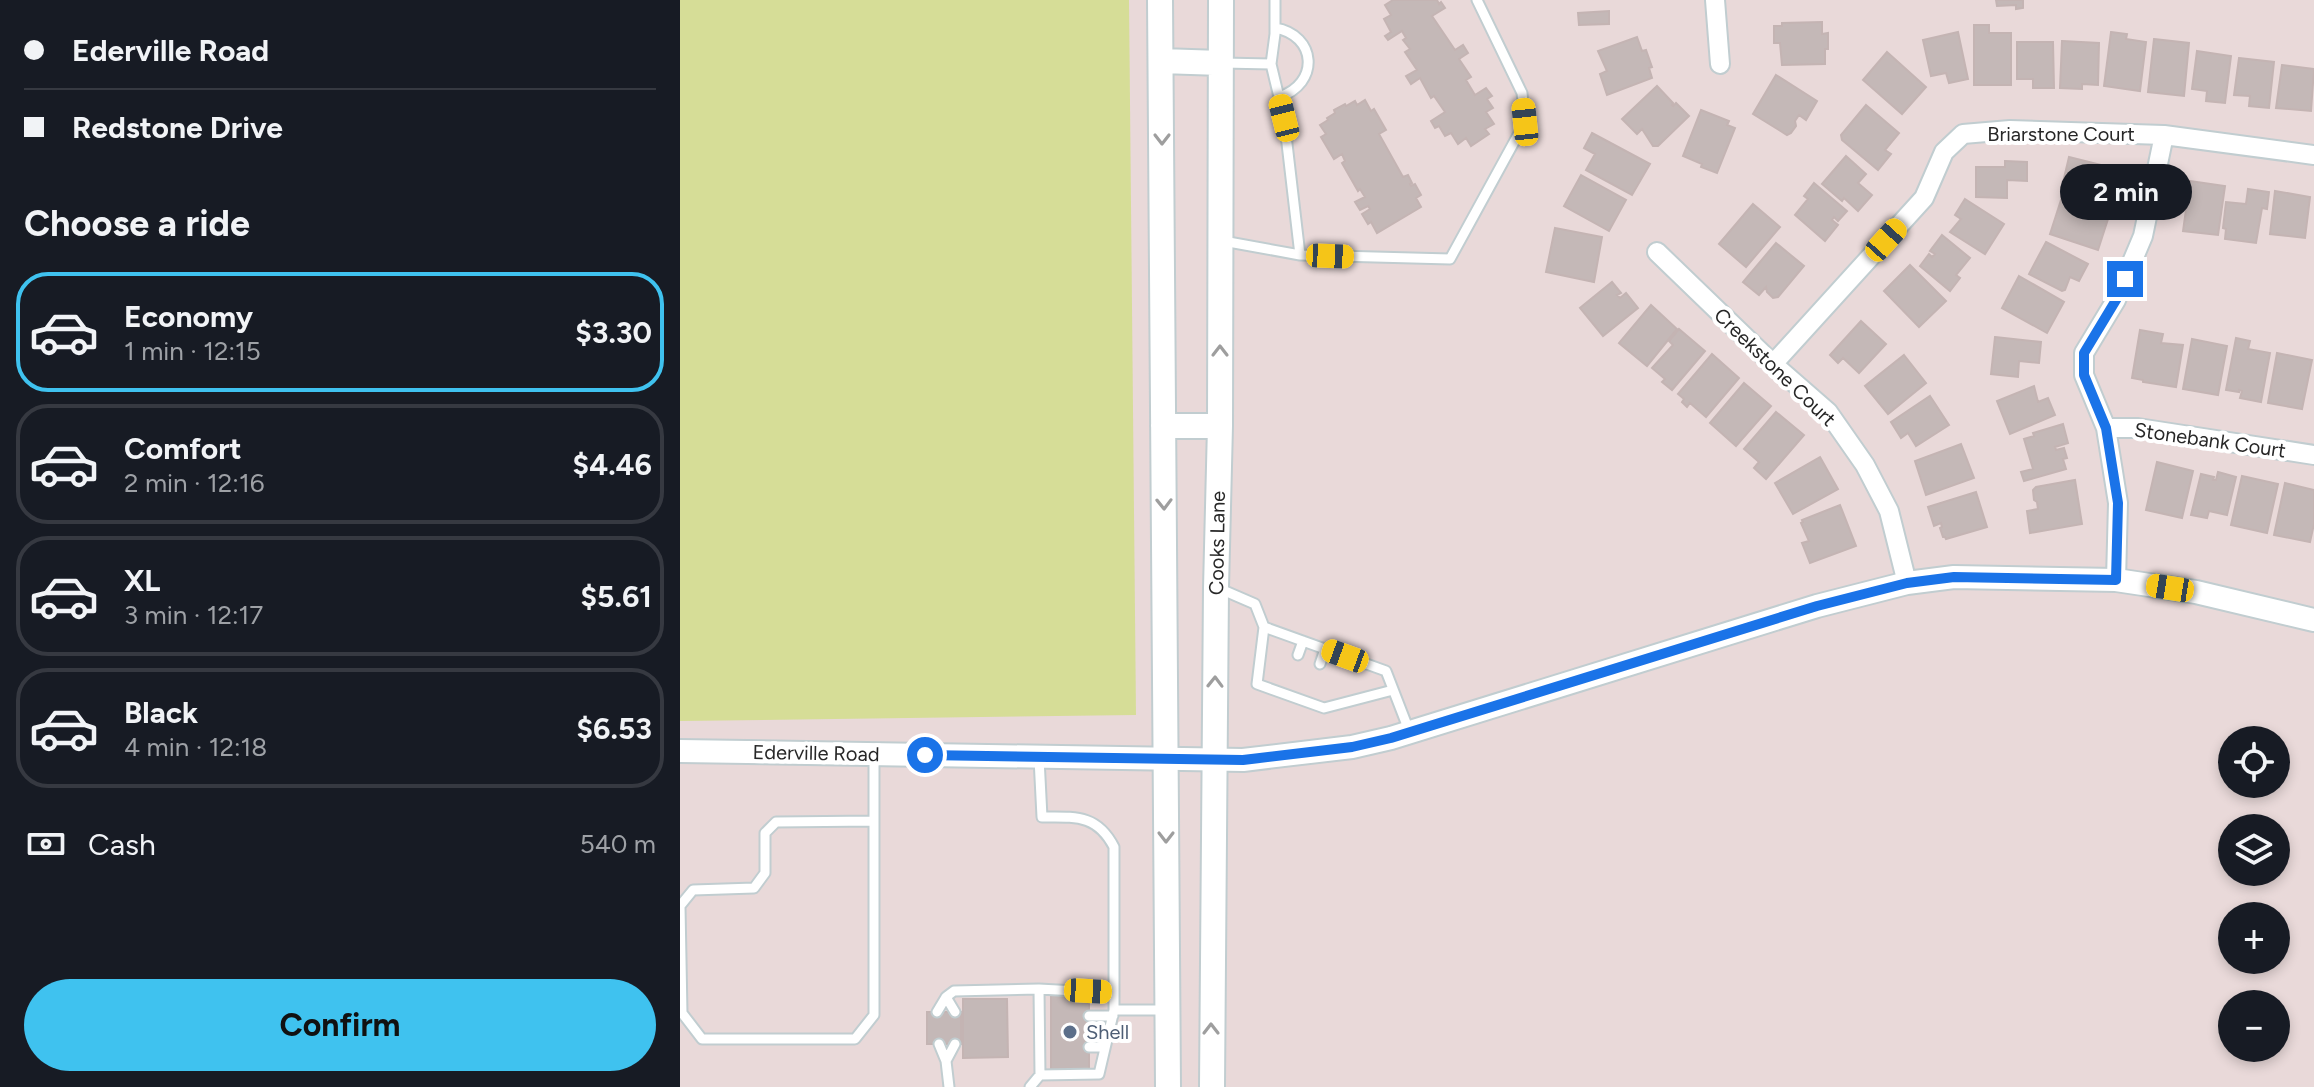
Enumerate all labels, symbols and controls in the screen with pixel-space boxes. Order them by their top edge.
text: Ederville Road [72,32,269,69]
car [1267,92,1301,144]
car [1511,97,1539,147]
text: Redstone Drive [72,109,283,146]
street label: Briarstone Court [1987,122,2135,146]
one-way arrow [1153,133,1171,146]
callout: 2 min [2059,163,2191,219]
text: 2 min [2093,176,2159,208]
text: Choose a ride [24,202,250,245]
car [1861,214,1911,266]
car [1306,243,1354,269]
route end [2107,261,2143,297]
icon: car [28,296,100,368]
text: Economy [124,298,253,335]
street label: Creekstone Court [1709,303,1841,431]
text: $3.30 [575,314,652,351]
text: 1 min · 12:15 [124,335,261,367]
one-way arrow [1211,344,1229,357]
street label: Stonebank Court [2133,417,2287,463]
icon: car [28,428,100,500]
text: Comfort [124,430,242,467]
text: $4.46 [573,446,652,483]
text: 2 min · 12:16 [124,467,264,499]
street label: Cooks Lane [1204,491,1230,595]
one-way arrow [1155,498,1173,511]
icon: car [28,560,100,632]
text: XL [124,562,160,599]
car [2144,572,2196,604]
text: $5.61 [580,578,652,615]
text: 3 min · 12:17 [124,599,263,631]
car [1318,637,1372,675]
one-way arrow [1206,675,1224,688]
icon: car [28,692,100,764]
text: Black [124,694,198,731]
text: $6.53 [576,710,652,747]
map controls [2218,726,2290,1062]
button: locate [2218,726,2290,798]
text: 4 min · 12:18 [124,731,267,763]
route start [907,737,943,773]
street label: Ederville Road [752,740,880,766]
button: layers [2218,814,2290,886]
icon: cash [24,822,68,866]
text: Cash [88,826,156,863]
text: 540 m [580,828,656,860]
one-way arrow [1157,831,1175,844]
button: + [2218,902,2290,974]
car [1063,978,1113,1004]
button: Confirm [24,979,656,1071]
button: − [2218,990,2290,1062]
place label: Shell [1086,1020,1129,1044]
one-way arrow [1202,1022,1220,1035]
marker: Shell [1061,1023,1079,1041]

